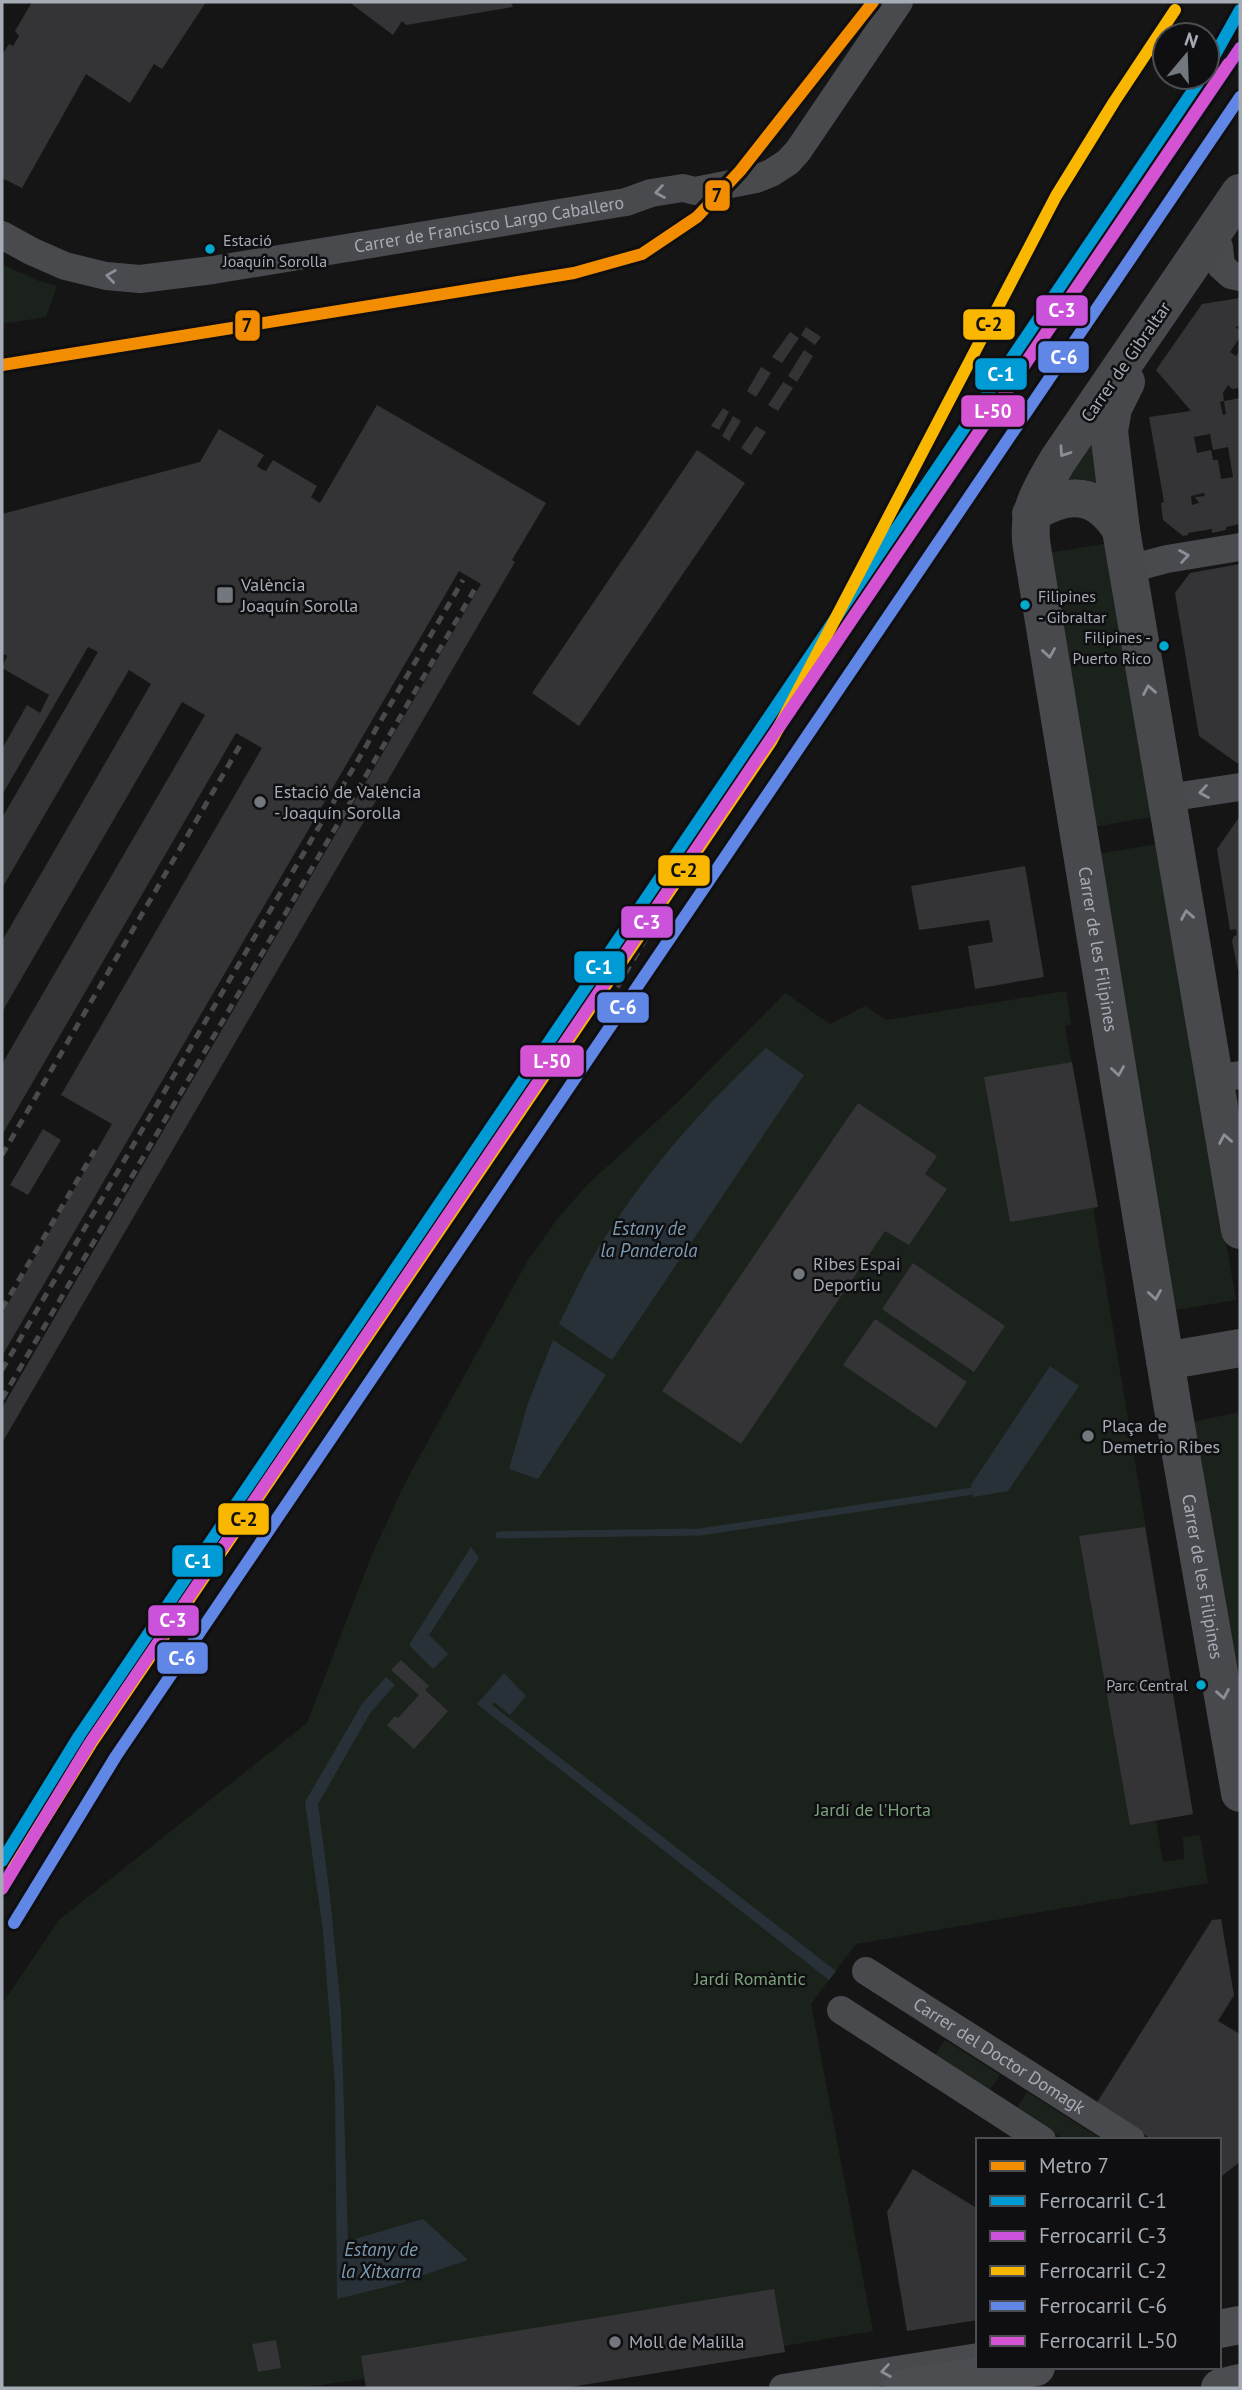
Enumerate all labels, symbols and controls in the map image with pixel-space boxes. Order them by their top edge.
north arrow [1151,21,1221,91]
text: N [1182,27,1201,53]
line badge: 7 [704,179,731,212]
text: 7 [712,183,722,207]
one-way arrow [654,184,666,199]
street label: Carrer de Francisco Largo Caballero [352,191,626,258]
place label: Estació Joaquín Sorolla [222,230,327,271]
marker: Estació Joaquín Sorolla [203,242,217,256]
one-way arrow [105,269,117,284]
line badge: C-3 [1035,294,1089,327]
street label: Carrer de Gibraltar [1075,297,1176,426]
text: C-3 [1049,298,1075,322]
line badge: C-2 [962,308,1016,341]
line badge: 7 [234,309,261,342]
text: C-2 [976,312,1002,336]
text: 7 [242,313,252,337]
line badge: C-6 [1037,340,1090,374]
text: C-6 [1051,345,1077,369]
line badge: C-1 [974,357,1028,391]
text: C-1 [988,362,1014,386]
line badge: L-50 [960,394,1026,428]
text: L-50 [975,399,1012,423]
one-way arrow [1059,444,1072,457]
one-way arrow [1178,549,1190,564]
place label: València Joaquín Sorolla [240,573,358,617]
marker: València Joaquín Sorolla [215,585,235,605]
place label: Filipines - Gibraltar [1038,586,1107,627]
marker: Filipines - Gibraltar [1018,598,1032,612]
place label: Filipines - Puerto Rico [1073,627,1151,668]
marker: Filipines - Puerto Rico [1157,639,1171,653]
one-way arrow [1041,647,1056,659]
one-way arrow [1142,684,1157,696]
place label: Estació de València - Joaquín Sorolla [274,780,421,824]
one-way arrow [1198,785,1210,800]
marker: Estació de València - Joaquín Sorolla [252,794,268,810]
line badge: C-2 [657,854,711,887]
text: C-2 [671,858,697,882]
street label: Carrer de les Filipines [1073,865,1123,1034]
line badge: C-3 [620,905,674,939]
one-way arrow [1180,909,1195,921]
text: C-3 [634,910,660,934]
line badge: C-1 [573,950,626,984]
text: C-1 [586,955,612,979]
line badge: C-6 [596,991,650,1024]
text: C-6 [610,995,636,1019]
line badge: L-50 [519,1044,585,1078]
text: L-50 [534,1049,571,1073]
one-way arrow [1110,1065,1125,1077]
one-way arrow [1218,1133,1233,1145]
water label: Estany de la Panderola [600,1216,698,1262]
place label: Ribes Espai Deportiu [813,1252,901,1296]
marker: Ribes Espai Deportiu [791,1266,807,1282]
one-way arrow [1147,1290,1162,1301]
place label: Plaça de Demetrio Ribes [1102,1414,1220,1458]
marker: Plaça de Demetrio Ribes [1080,1428,1096,1444]
street label: Carrer de les Filipines [1177,1492,1228,1661]
line badge: C-2 [217,1502,270,1536]
text: C-2 [231,1507,257,1531]
line badge: C-1 [171,1544,224,1578]
text: C-1 [185,1549,211,1573]
line badge: C-3 [147,1604,200,1637]
text: C-3 [160,1608,186,1632]
line badge: C-6 [156,1641,209,1675]
text: C-6 [169,1646,195,1670]
place label: Parc Central [1106,1675,1188,1695]
marker: Parc Central [1194,1678,1208,1692]
one-way arrow [1215,1688,1230,1700]
park label: Jardí de l'Horta [814,1798,931,1821]
park label: Jardí Romàntic [693,1967,806,1990]
street label: Carrer del Doctor Domagk [909,1992,1090,2119]
legend [976,2138,1221,2369]
text: Metro 7 [1039,2152,1109,2179]
text: Ferrocarril C-1 [1039,2187,1167,2214]
text: Ferrocarril C-3 [1039,2222,1167,2249]
water label: Estany de la Xitxarra [341,2237,422,2283]
text: Ferrocarril C-2 [1039,2257,1167,2284]
text: Ferrocarril C-6 [1039,2292,1167,2319]
text: Ferrocarril L-50 [1039,2327,1177,2354]
place label: Moll de Malilla [629,2330,745,2353]
marker: Moll de Malilla [607,2334,623,2350]
one-way arrow [880,2363,892,2378]

